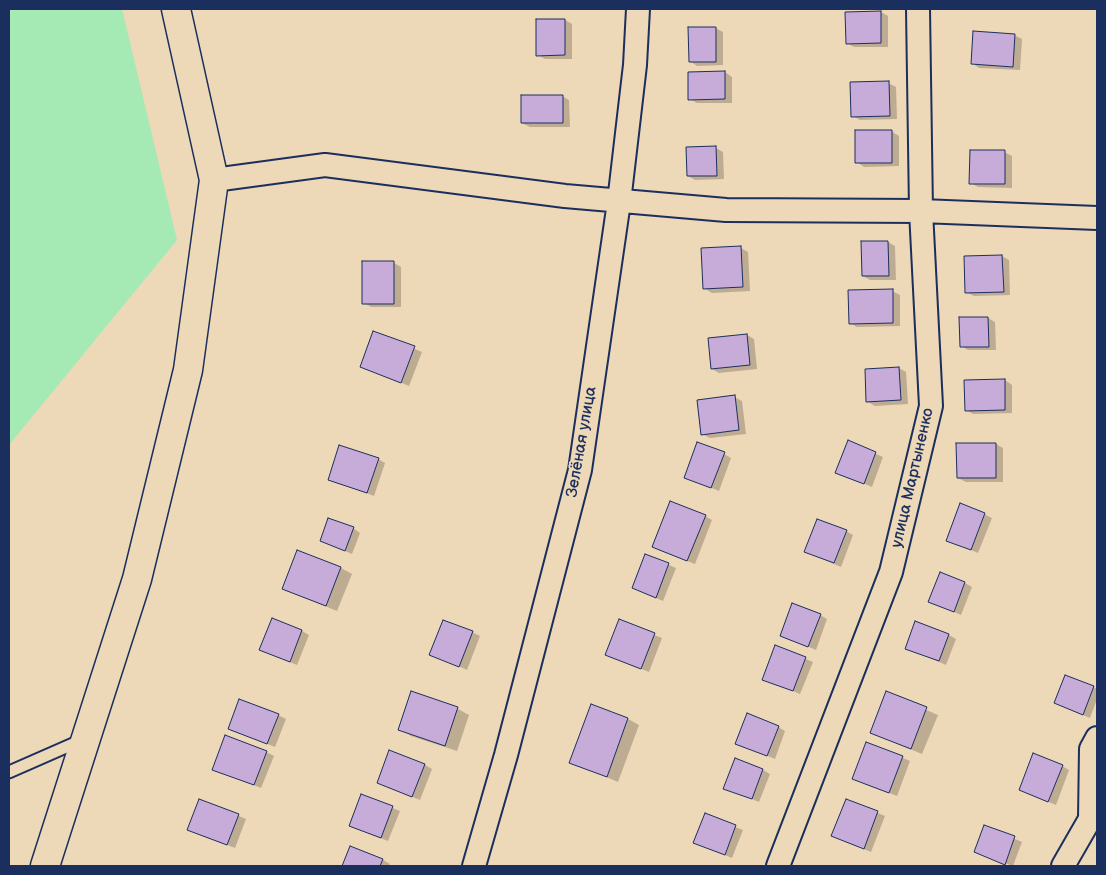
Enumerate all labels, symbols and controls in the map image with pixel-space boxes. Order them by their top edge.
street label: Зелёная улица [563,385,601,499]
street label: улица Мартыненко [888,406,938,550]

